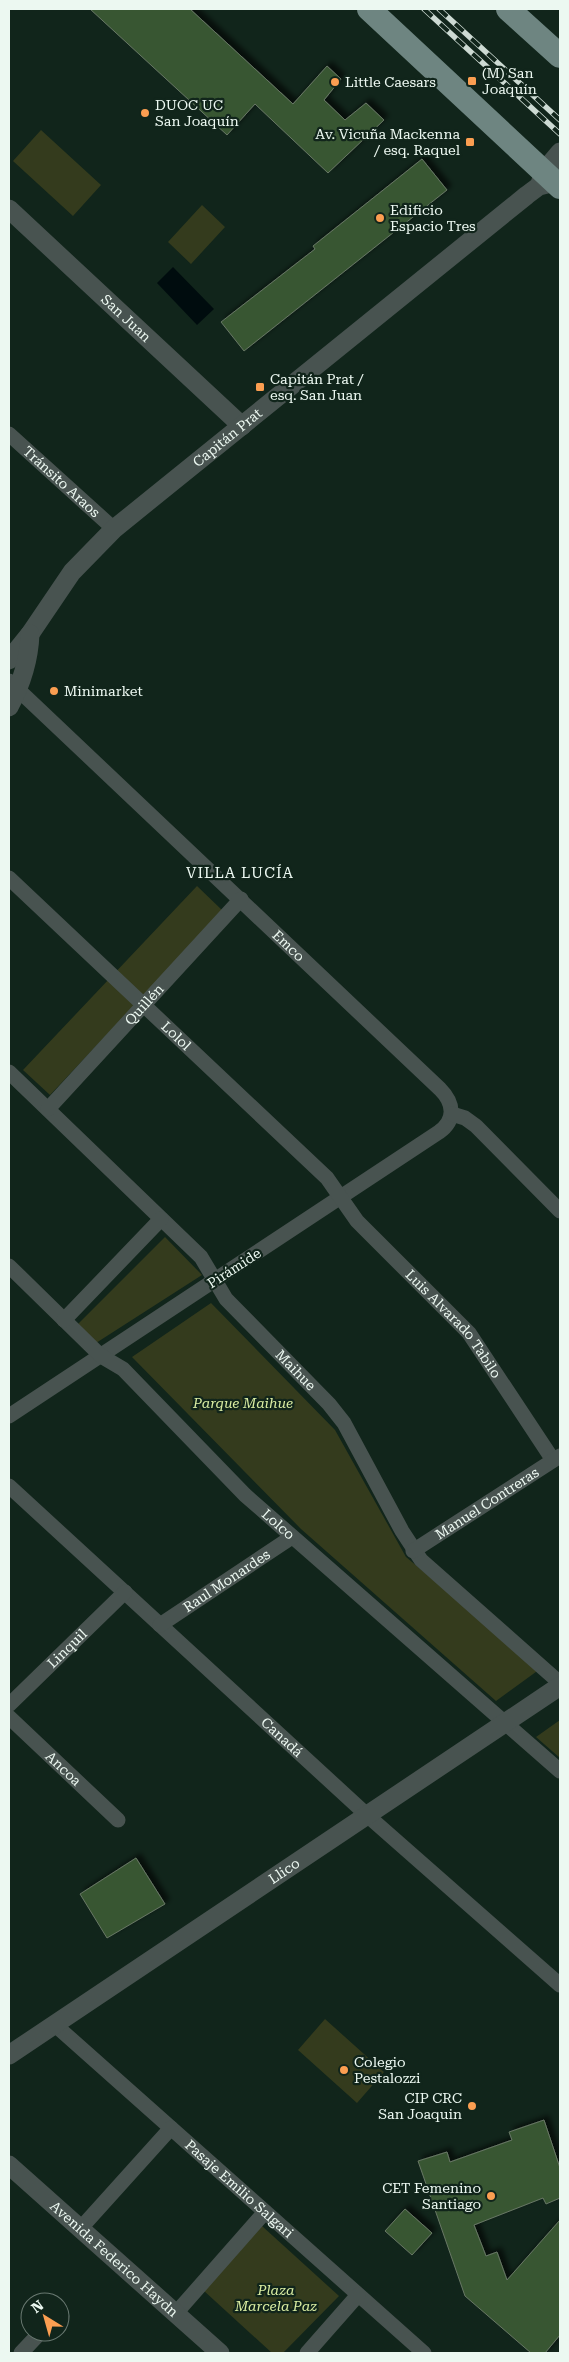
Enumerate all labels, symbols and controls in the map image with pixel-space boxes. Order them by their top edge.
place label: (M) San Joaquín [482,65,537,97]
place label: Little Caesars [345,74,436,90]
marker: (M) San Joaquín [466,75,478,87]
marker: Little Caesars [329,76,341,88]
place label: DUOC UC San Joaquín [155,97,239,129]
marker: DUOC UC San Joaquín [139,107,151,119]
place label: Av. Vicuña Mackenna / esq. Raquel [315,126,461,158]
marker: Av. Vicuña Mackenna / esq. Raquel [464,136,476,148]
place label: Edificio Espacio Tres [390,202,476,234]
marker: Edificio Espacio Tres [374,212,386,224]
street label: San Juan [98,291,154,345]
place label: Capitán Prat / esq. San Juan [270,371,364,403]
marker: Capitán Prat / esq. San Juan [254,381,266,393]
street label: Capitán Prat [190,405,265,470]
street label: Tránsito Araos [20,443,104,521]
place label: Minimarket [64,683,143,699]
marker: Minimarket [48,685,60,697]
district label: VILLA LUCÍA [186,864,294,882]
street label: Emco [269,927,308,965]
street label: Quillén [121,981,167,1028]
street label: Lolol [158,1018,195,1054]
street label: Pirámide [204,1245,264,1291]
street label: Luis Alvarado Tabilo [402,1266,505,1381]
street label: Maihue [272,1346,319,1394]
park label: Parque Maihue [192,1395,293,1411]
street label: Manuel Contreras [432,1464,542,1543]
street label: Lolco [259,1506,298,1543]
street label: Raul Monardes [180,1546,273,1615]
street label: Linquil [44,1625,90,1671]
street label: Canadá [258,1714,307,1760]
street label: Ancoa [42,1748,85,1789]
street label: Llico [265,1855,303,1887]
place label: Colegio Pestalozzi [354,2054,421,2086]
marker: Colegio Pestalozzi [338,2064,350,2076]
place label: CIP CRC San Joaquin [378,2090,462,2122]
marker: CIP CRC San Joaquin [466,2100,478,2112]
street label: Pasaje Emilio Salgari [182,2137,297,2241]
place label: CET Femenino Santiago [382,2180,481,2212]
marker: CET Femenino Santiago [485,2190,497,2202]
street label: Avenida Federico Haydn [47,2198,181,2320]
park label: Plaza Marcela Paz [234,2282,317,2314]
north arrow [20,2292,70,2342]
text: N [28,2297,46,2316]

